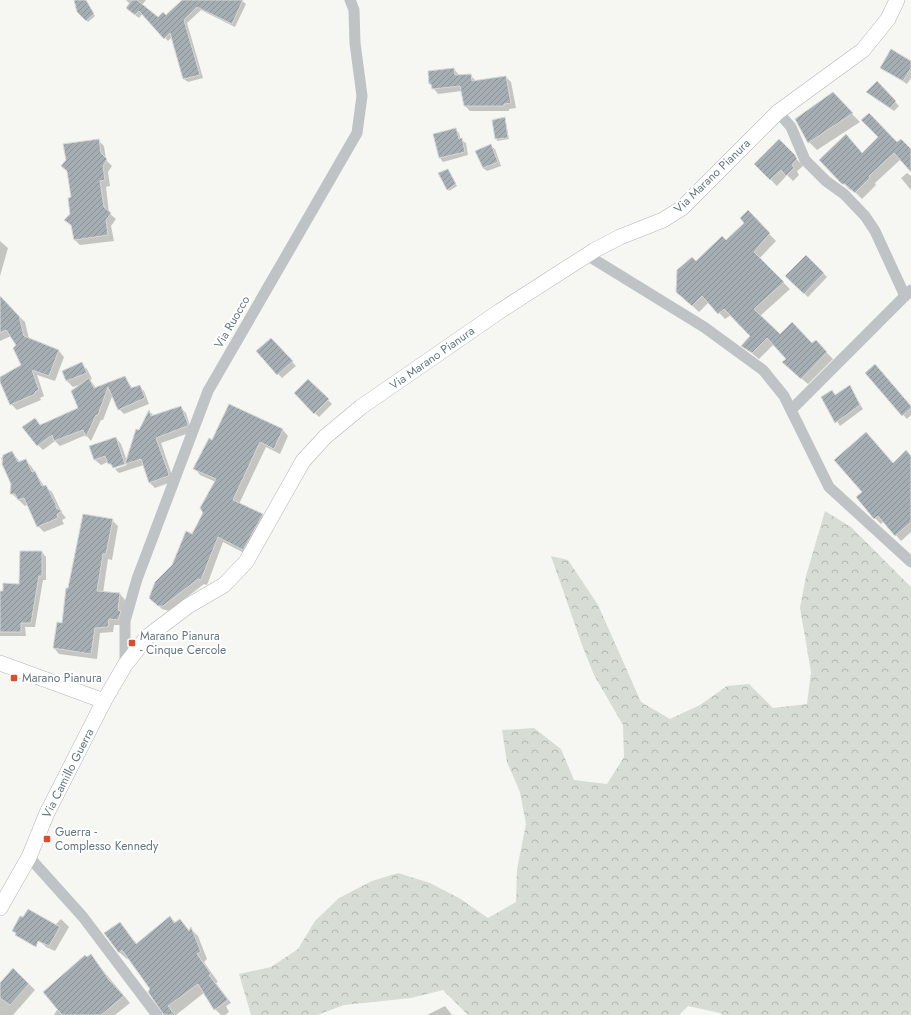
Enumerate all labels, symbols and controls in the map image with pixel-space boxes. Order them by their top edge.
street label: Via Marano Pianura [670,135,754,217]
street label: Via Ruocco [210,292,255,352]
street label: Via Marano Pianura [386,322,478,394]
place label: Marano Pianura - Cinque Cercole [140,627,226,659]
marker: Marano Pianura - Cinque Cercole [127,638,137,648]
place label: Marano Pianura [22,669,102,687]
marker: Marano Pianura [9,673,19,683]
street label: Via Camillo Guerra [38,725,98,821]
place label: Guerra - Complesso Kennedy [55,823,159,855]
marker: Guerra - Complesso Kennedy [42,834,52,844]

